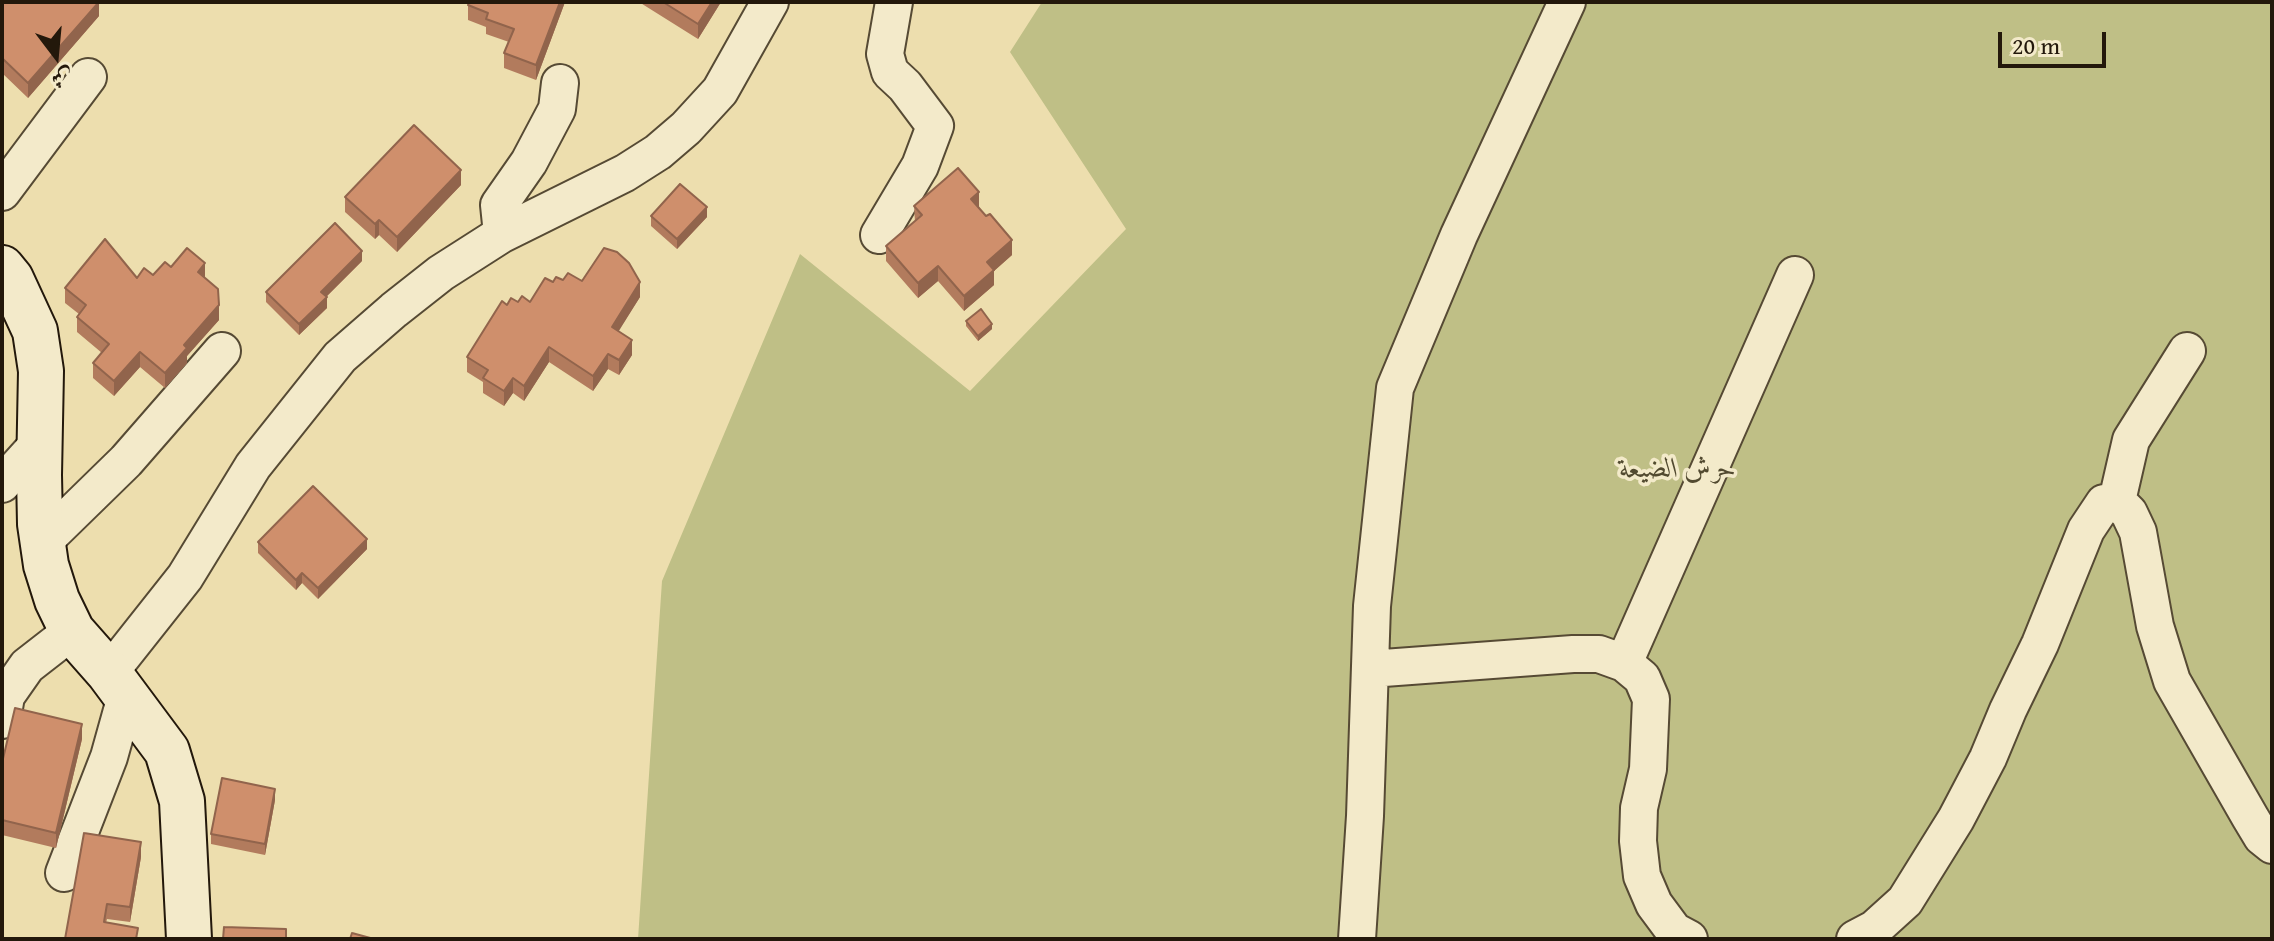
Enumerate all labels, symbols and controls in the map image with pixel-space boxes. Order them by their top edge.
north arrow [16,16,96,96]
scale bar [2002,16,2110,66]
text: 20 m [2012,28,2060,63]
text: ش [48,61,78,97]
park label: حرش الضيعة [1620,453,1736,487]

